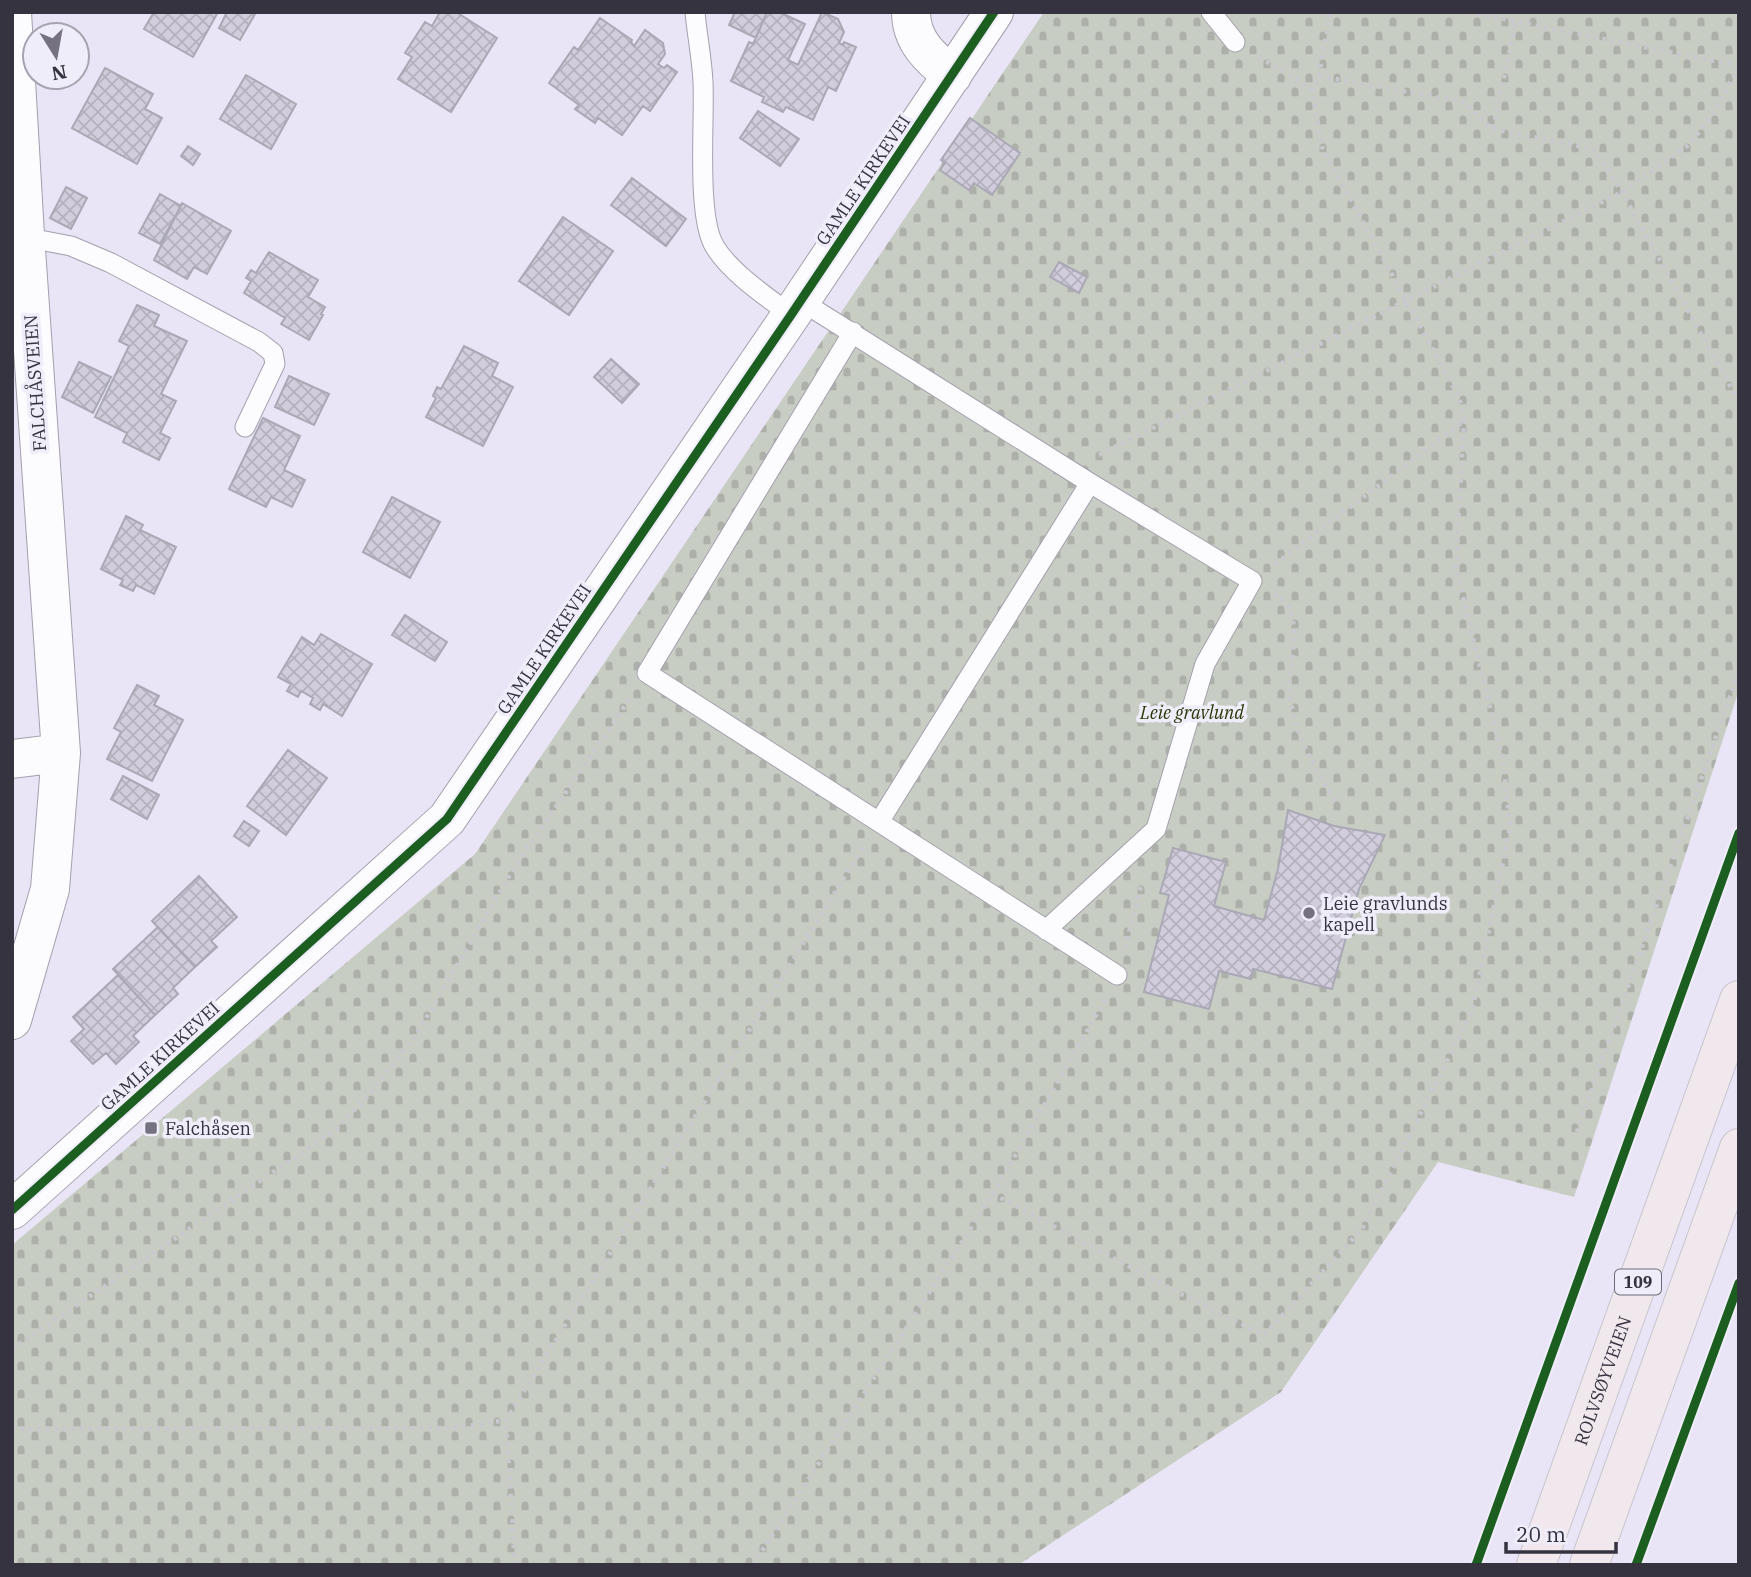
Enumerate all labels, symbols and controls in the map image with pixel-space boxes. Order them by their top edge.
north arrow [21,21,91,91]
text: N [50,59,69,86]
street label: GAMLE KIRKEVEI [811,111,915,249]
street label: FALCHÅSVEIEN [18,314,51,452]
street label: GAMLE KIRKEVEI [492,580,596,718]
park label: Leie gravlund [1139,701,1244,724]
place label: Leie gravlunds kapell [1323,892,1448,936]
marker: Leie gravlunds kapell [1301,905,1317,921]
street label: GAMLE KIRKEVEI [96,997,224,1115]
place label: Falchåsen [165,1117,251,1140]
marker: Falchåsen [143,1120,159,1136]
road number: 109 [1615,1270,1661,1294]
street label: ROLVSØYVEIEN [1568,1313,1636,1448]
scale bar [1506,1510,1616,1554]
text: 20 m [1516,1520,1566,1548]

